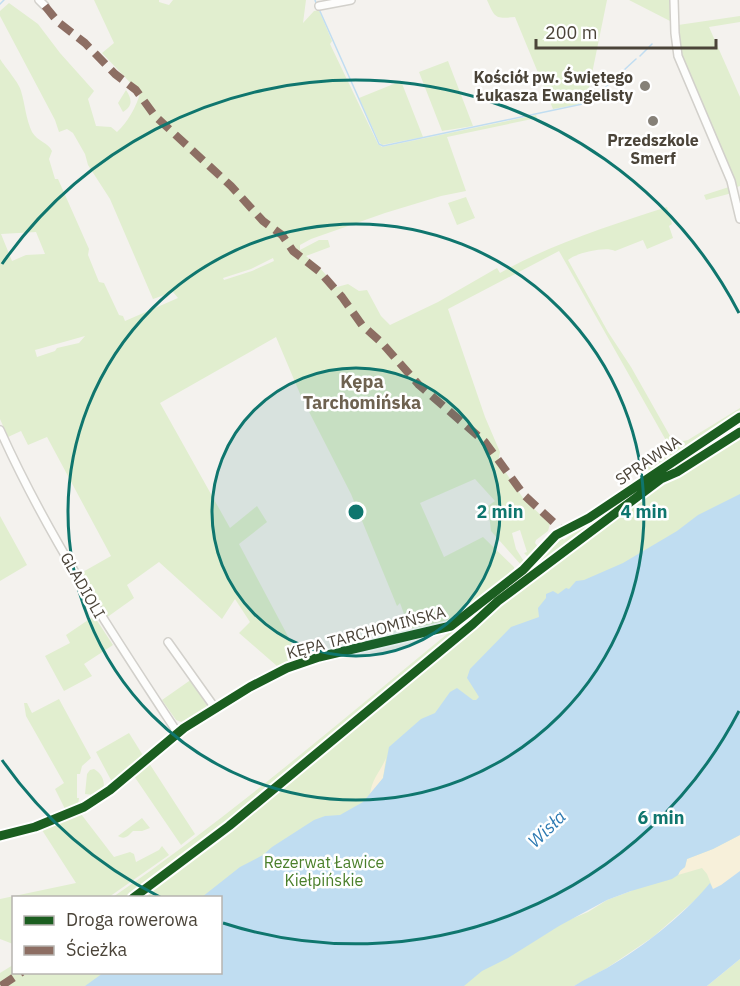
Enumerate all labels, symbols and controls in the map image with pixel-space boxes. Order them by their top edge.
scale bar [536,12,716,50]
text: 200 m [545,21,597,44]
place label: Kościół pw. Świętego Łukasza Ewangelisty [474,66,633,105]
marker: Kościół pw. Świętego Łukasza Ewangelisty [638,79,652,93]
marker: Przedszkole Smerf [646,114,660,128]
place label: Przedszkole Smerf [607,130,699,168]
district label: Kępa Tarchomińska [303,370,421,414]
street label: SPRAWNA [611,431,685,489]
text: 2 min [476,500,524,523]
text: 4 min [620,500,668,523]
centre of rings [346,502,366,522]
street label: GLADIOLI [56,549,110,621]
street label: KĘPA TARCHOMIŃSKA [284,600,448,663]
water label: Wisła [523,805,571,852]
text: 6 min [637,806,685,829]
park label: Rezerwat Ławice Kiełpińskie [264,852,384,890]
legend [12,896,222,974]
text: Droga rowerowa [66,908,198,931]
text: Ścieżka [66,938,128,961]

